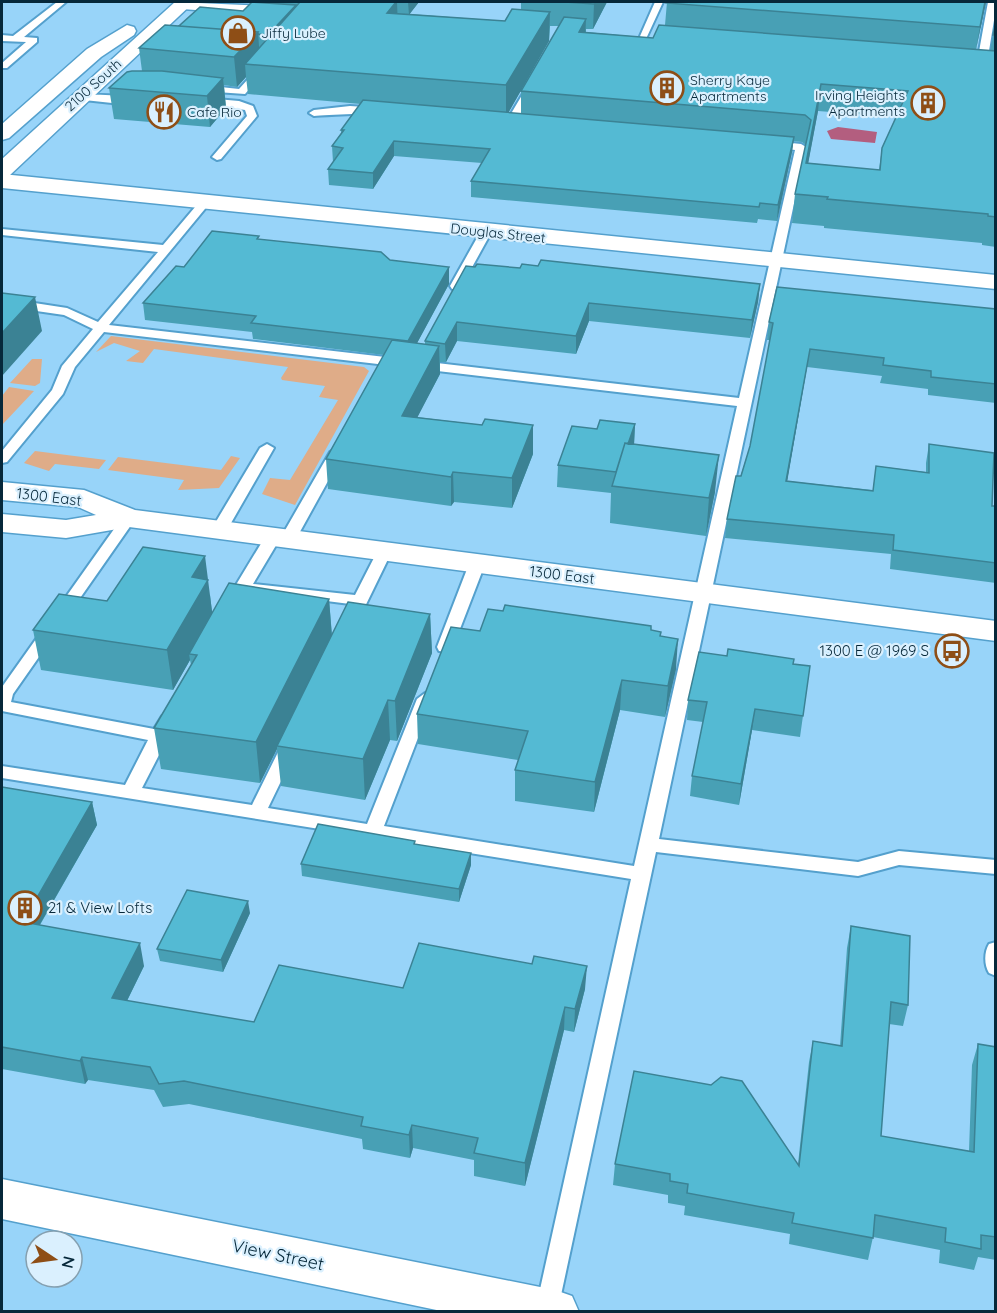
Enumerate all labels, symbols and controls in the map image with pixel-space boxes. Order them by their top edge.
shop icon: Jiffy Lube [220,15,256,51]
place label: Jiffy Lube [261,24,326,42]
street label: 2100 South [61,55,125,115]
building icon: Sherry Kaye Apartments [649,70,685,106]
place label: Sherry Kaye Apartments [690,71,770,105]
building icon: Irving Heights Apartments [910,85,946,121]
place label: Irving Heights Apartments [815,86,905,120]
restaurant icon: Cafe Rio [146,94,182,130]
place label: Cafe Rio [187,103,242,121]
street label: Douglas Street [450,219,547,247]
street label: 1300 East [16,483,83,510]
street label: 1300 East [529,561,596,588]
bus stop icon: 1300 E @ 1969 S [934,633,970,669]
place label: 1300 E @ 1969 S [819,641,929,660]
building icon: 21 & View Lofts [7,890,43,926]
place label: 21 & View Lofts [48,898,152,917]
north arrow [24,1229,84,1289]
street label: View Street [230,1234,326,1275]
text: N [58,1254,80,1270]

